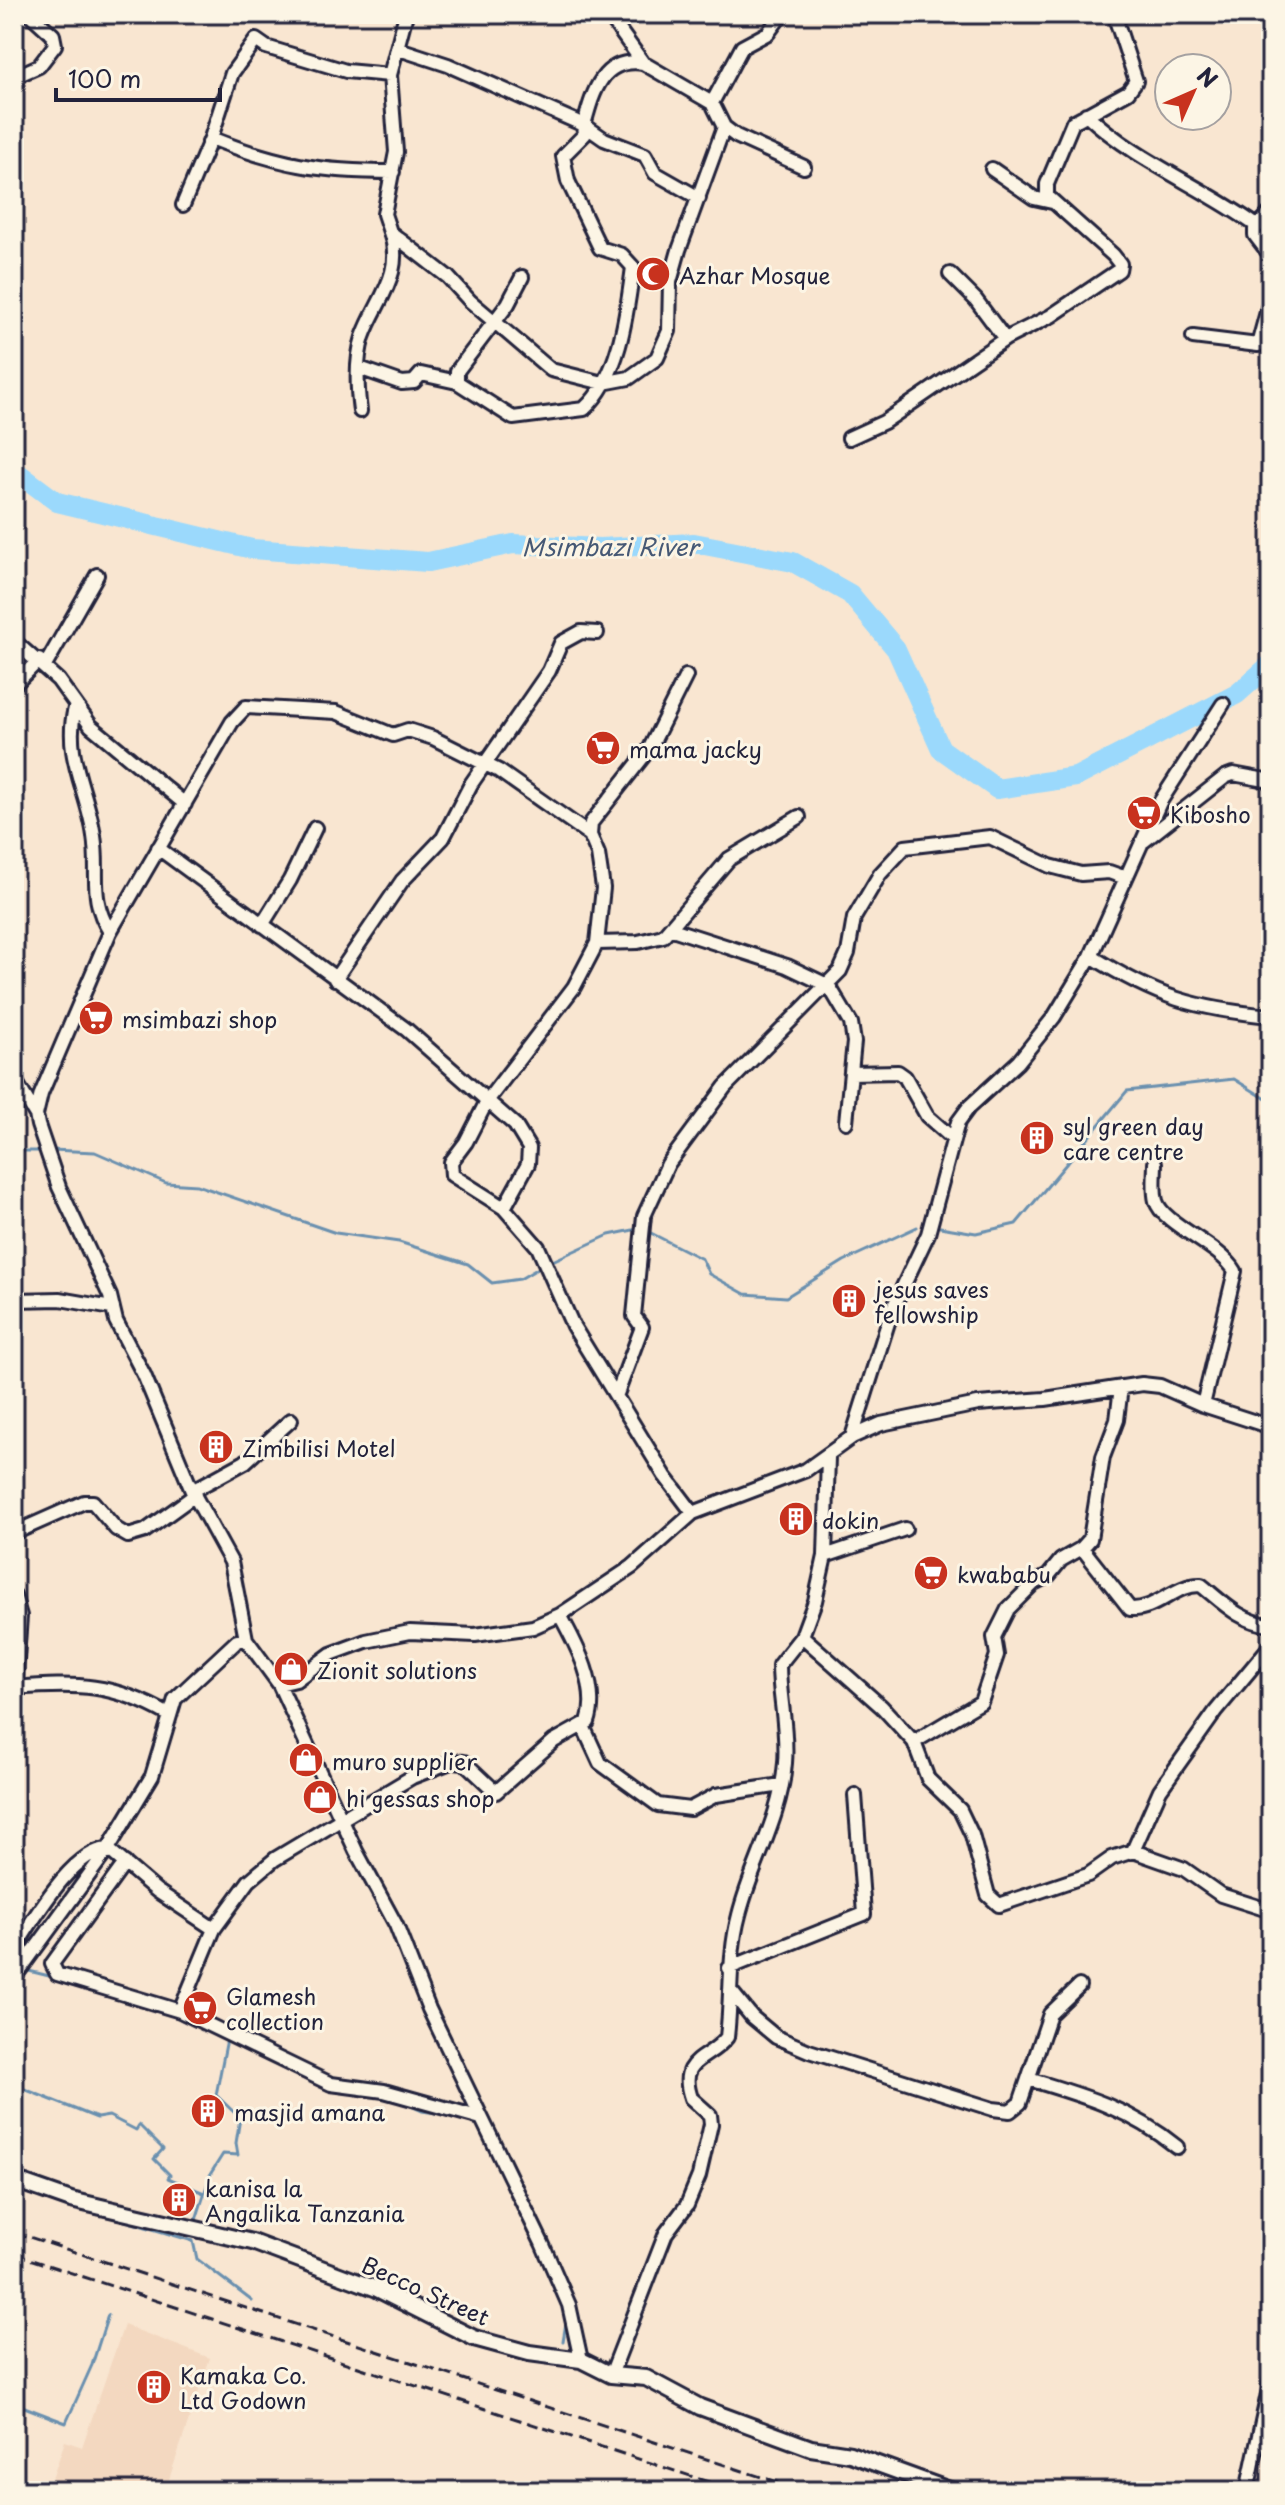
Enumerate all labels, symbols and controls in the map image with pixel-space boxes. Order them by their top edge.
scale bar [56,52,220,102]
north arrow [1153,52,1233,132]
text: N [1190,59,1226,95]
text: 100 m [68,60,141,96]
mosque icon: Azhar Mosque [634,255,672,293]
place label: Azhar Mosque [679,258,831,291]
water label: Msimbazi River [522,528,701,564]
supermarket icon: mama jacky [584,729,622,767]
place label: mama jacky [629,732,762,765]
supermarket icon: Kibosho [1125,794,1163,832]
place label: Kibosho [1170,797,1251,830]
supermarket icon: msimbazi shop [77,999,115,1037]
place label: msimbazi shop [122,1002,277,1035]
place label: syl green day care centre [1063,1109,1204,1167]
building icon: syl green day care centre [1018,1119,1056,1157]
place label: jesus saves fellowship [873,1272,989,1330]
building icon: jesus saves fellowship [830,1282,868,1320]
building icon: Zimbilisi Motel [197,1428,235,1466]
place label: Zimbilisi Motel [242,1431,396,1464]
building icon: dokin [777,1500,815,1538]
place label: dokin [822,1503,879,1536]
supermarket icon: kwababu [912,1554,950,1592]
place label: kwababu [957,1557,1051,1590]
shop icon: Zionit solutions [272,1650,310,1688]
place label: Zionit solutions [317,1653,477,1686]
shop icon: muro supplier [287,1741,325,1779]
place label: muro supplier [332,1744,477,1777]
shop icon: hi gessas shop [301,1778,339,1816]
place label: hi gessas shop [346,1781,495,1814]
place label: Glamesh collection [226,1979,324,2037]
supermarket icon: Glamesh collection [181,1989,219,2027]
building icon: masjid amana [189,2092,227,2130]
place label: masjid amana [234,2095,385,2128]
place label: kanisa la Angalika Tanzania [205,2171,405,2229]
building icon: kanisa la Angalika Tanzania [160,2181,198,2219]
street label: Becco Street [357,2247,495,2333]
place label: Kamaka Co. Ltd Godown [180,2358,307,2416]
building icon: Kamaka Co. Ltd Godown [135,2368,173,2406]

